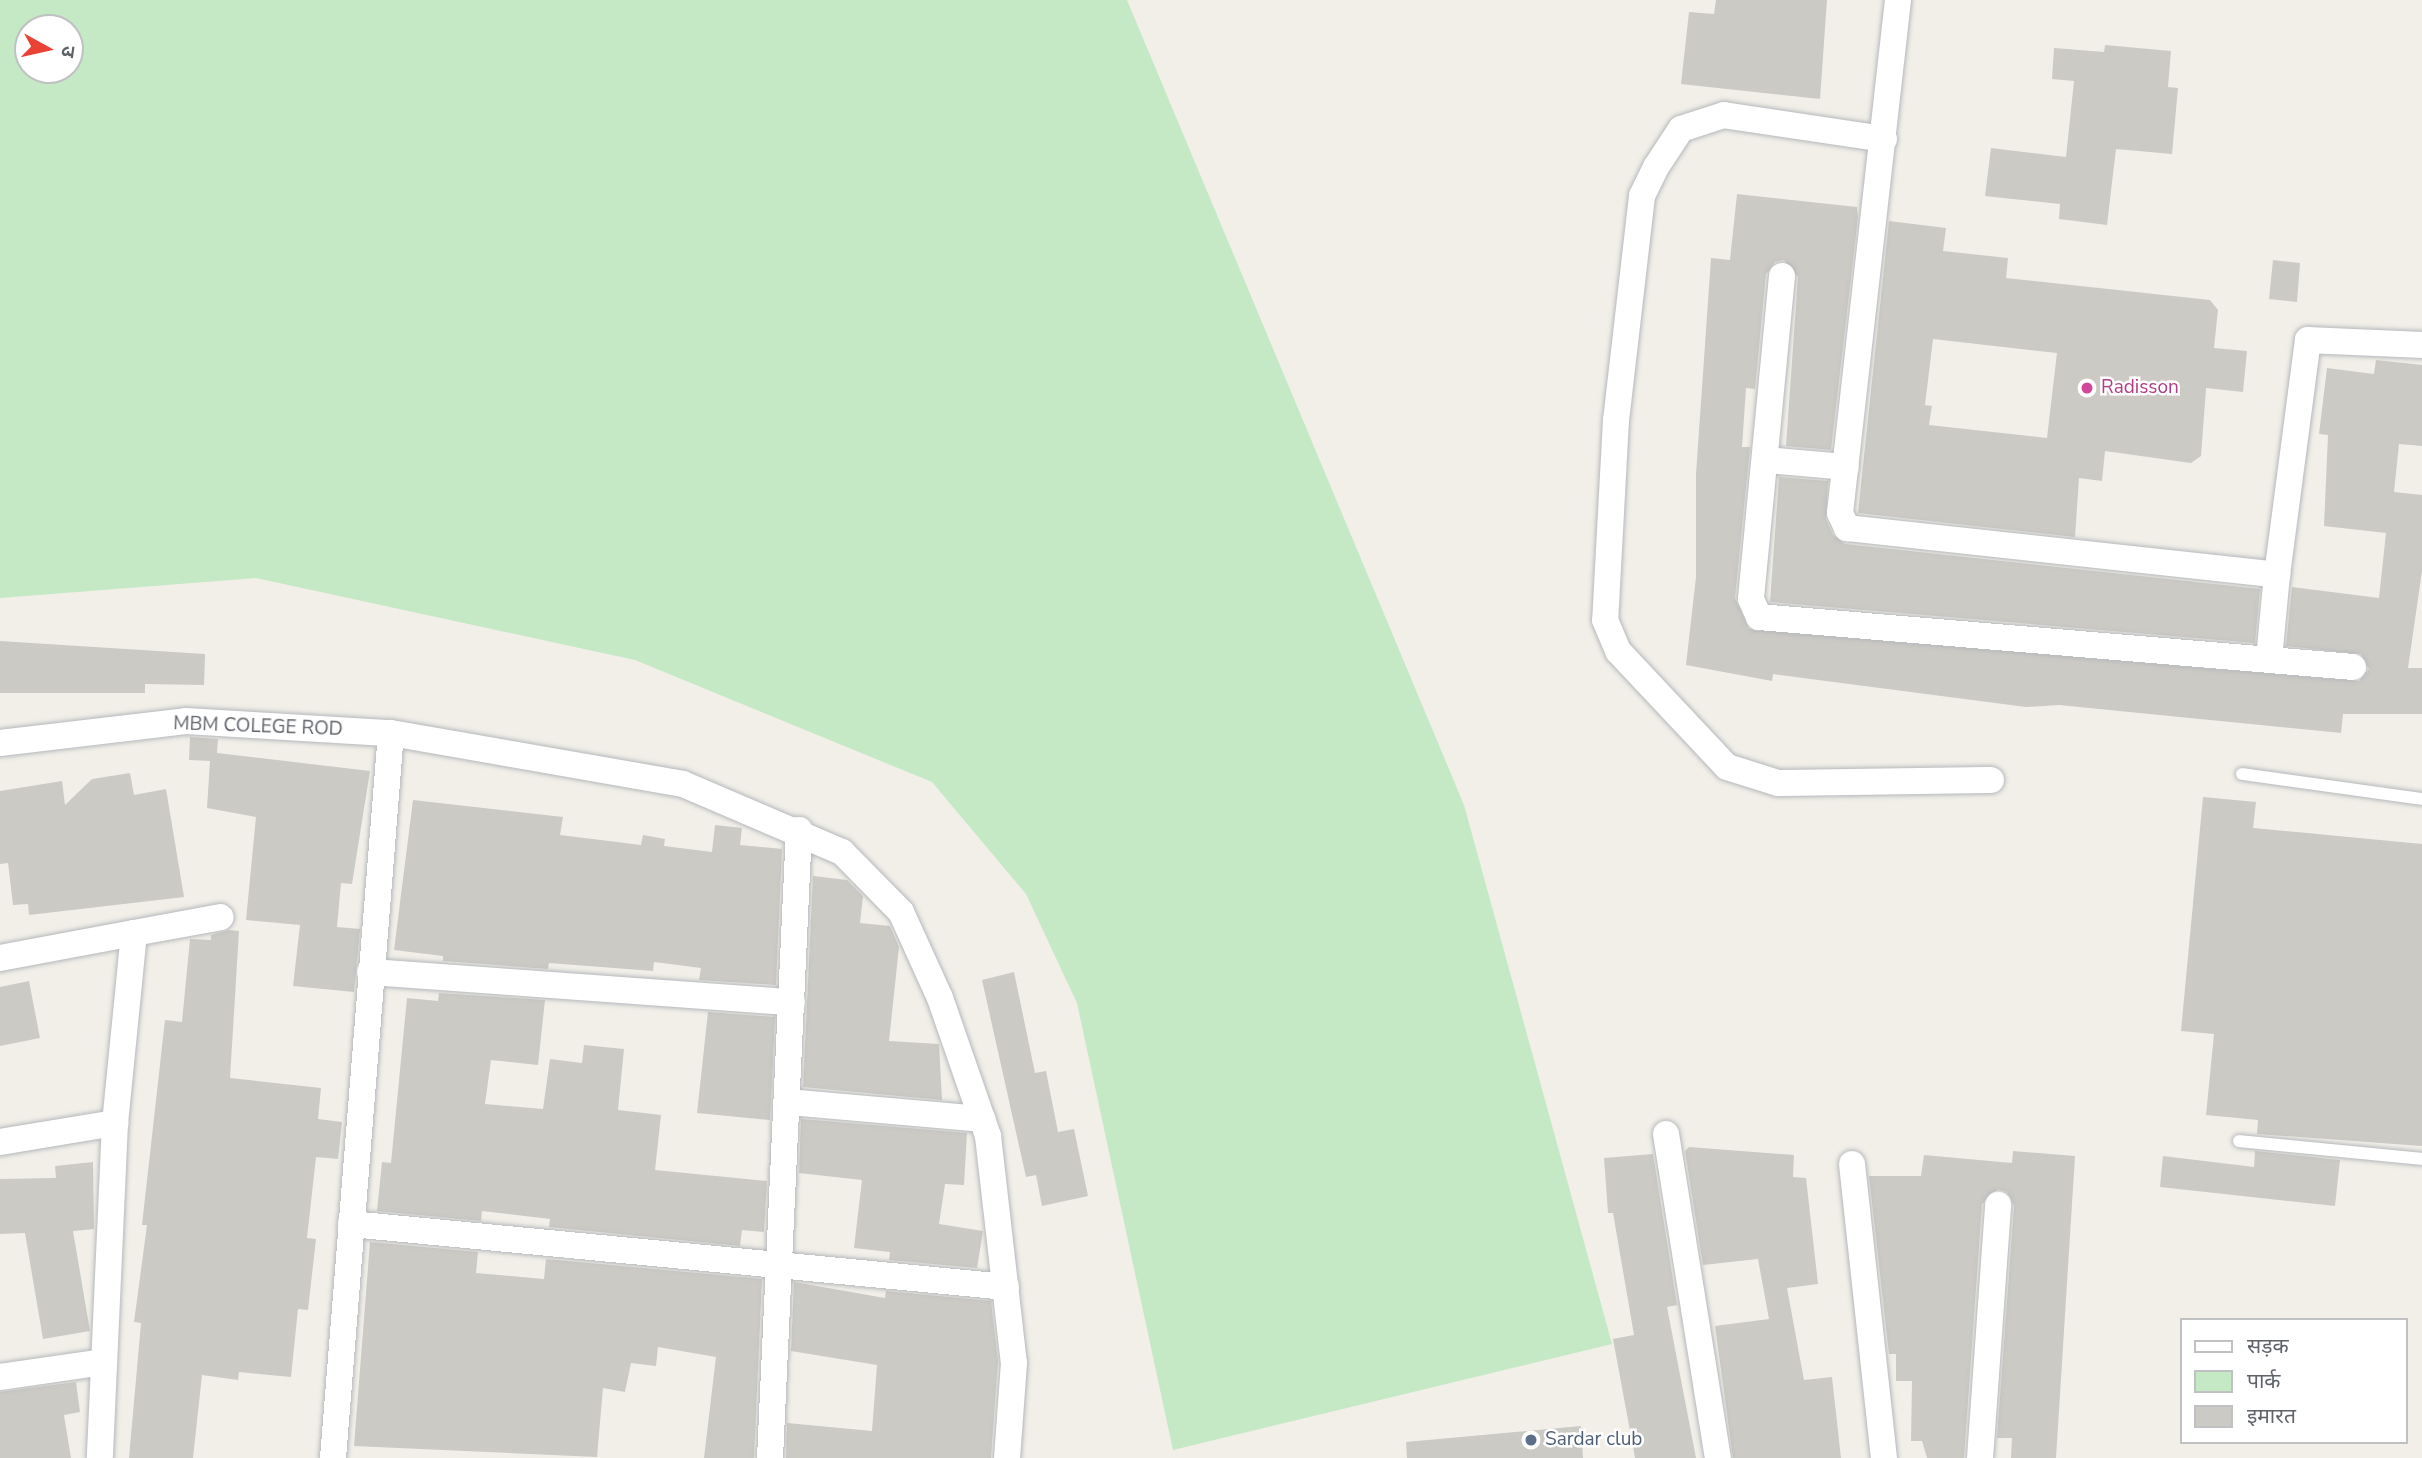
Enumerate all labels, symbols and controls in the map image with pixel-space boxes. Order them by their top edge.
north arrow [14,14,84,84]
text: उ [54,44,81,59]
place label: Radisson [2101,377,2179,399]
marker: Radisson [2079,380,2095,396]
street label: MBM COLEGE ROD [173,713,343,741]
legend [2180,1318,2408,1444]
text: सड़क [2247,1332,2289,1360]
text: पार्क [2247,1367,2281,1395]
text: इमारत [2247,1402,2296,1430]
place label: Sardar club [1545,1429,1642,1451]
marker: Sardar club [1523,1432,1539,1448]

